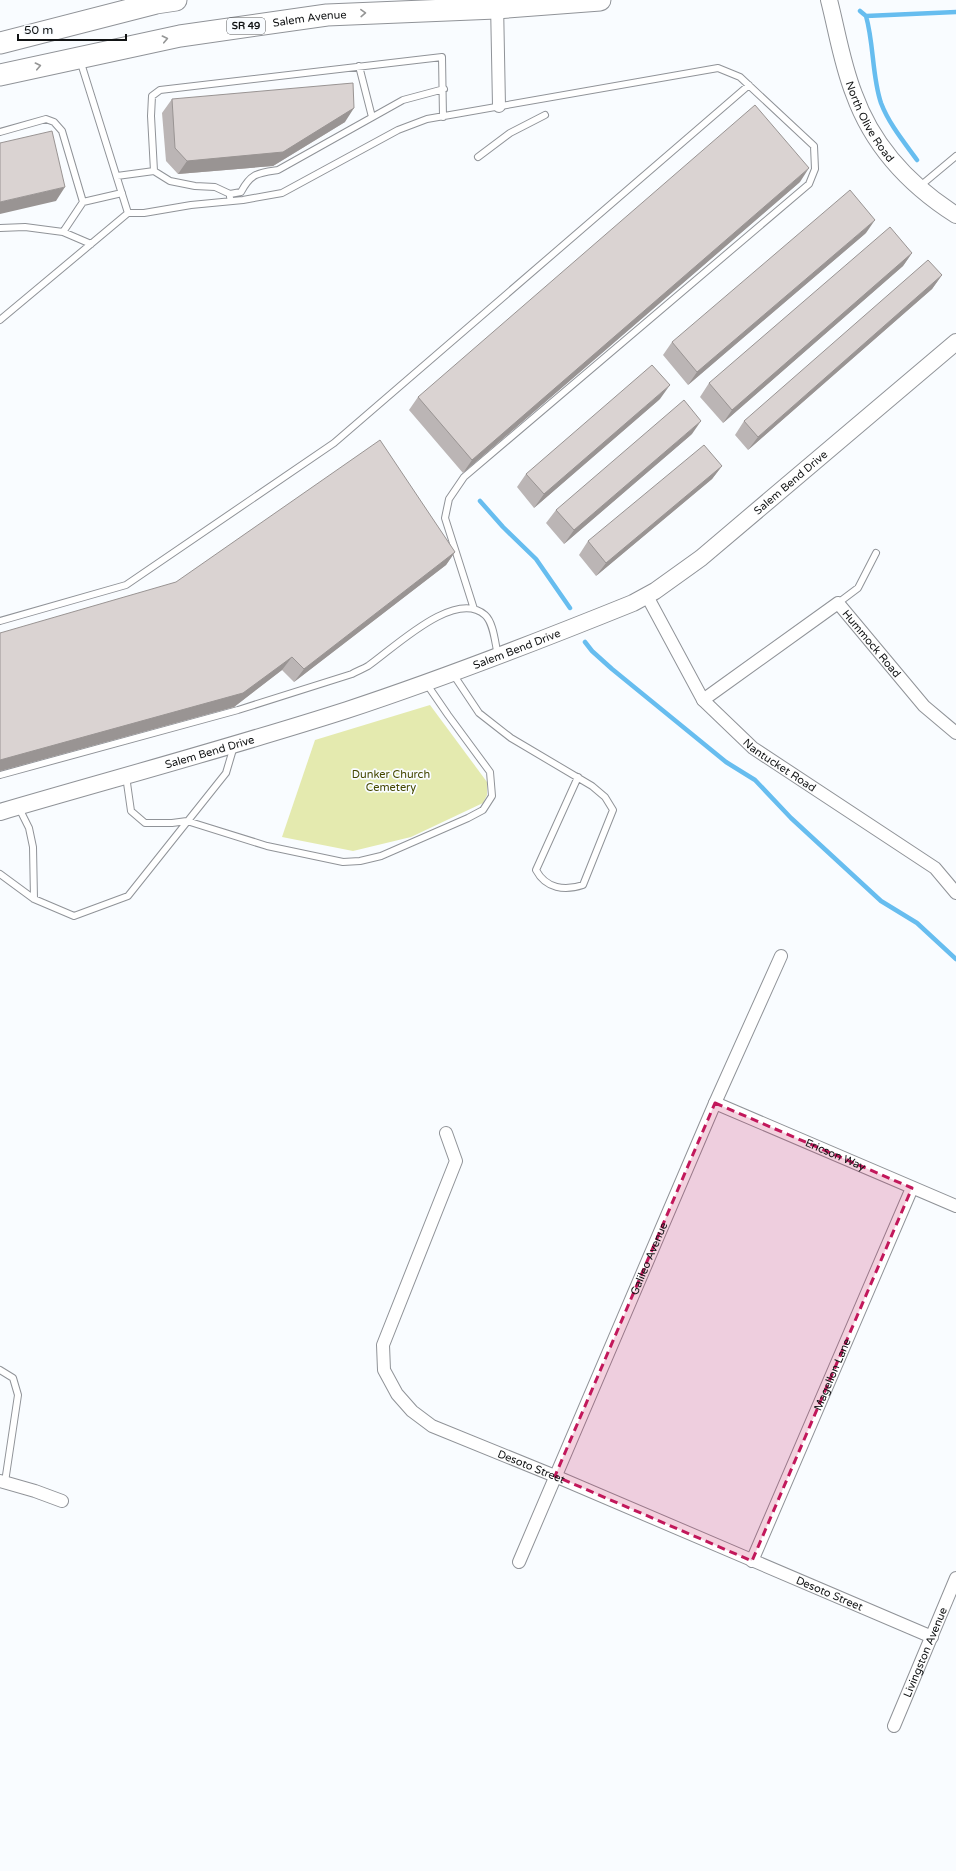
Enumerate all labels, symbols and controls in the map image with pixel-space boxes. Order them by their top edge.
street label: Salem Avenue [272,8,347,29]
one-way arrow [360,9,366,18]
scale bar [18,16,126,42]
road number: SR 49 [227,18,265,34]
text: 50 m [24,23,53,37]
one-way arrow [162,35,168,43]
one-way arrow [35,63,41,71]
street label: North Olive Road [843,79,897,164]
street label: Salem Bend Drive [751,447,830,517]
street label: Hummock Road [840,607,904,680]
street label: Salem Bend Drive [471,626,562,671]
street label: Salem Bend Drive [163,733,256,771]
street label: Nantucket Road [741,736,819,794]
park label: Dunker Church Cemetery [352,768,430,794]
street label: Ericson Way [803,1136,868,1173]
street label: Galileo Avenue [627,1220,670,1297]
street label: Magellon Lane [811,1336,853,1413]
street label: Desoto Street [496,1447,567,1486]
street label: Desoto Street [794,1573,865,1613]
street label: Livingston Avenue [900,1605,950,1699]

